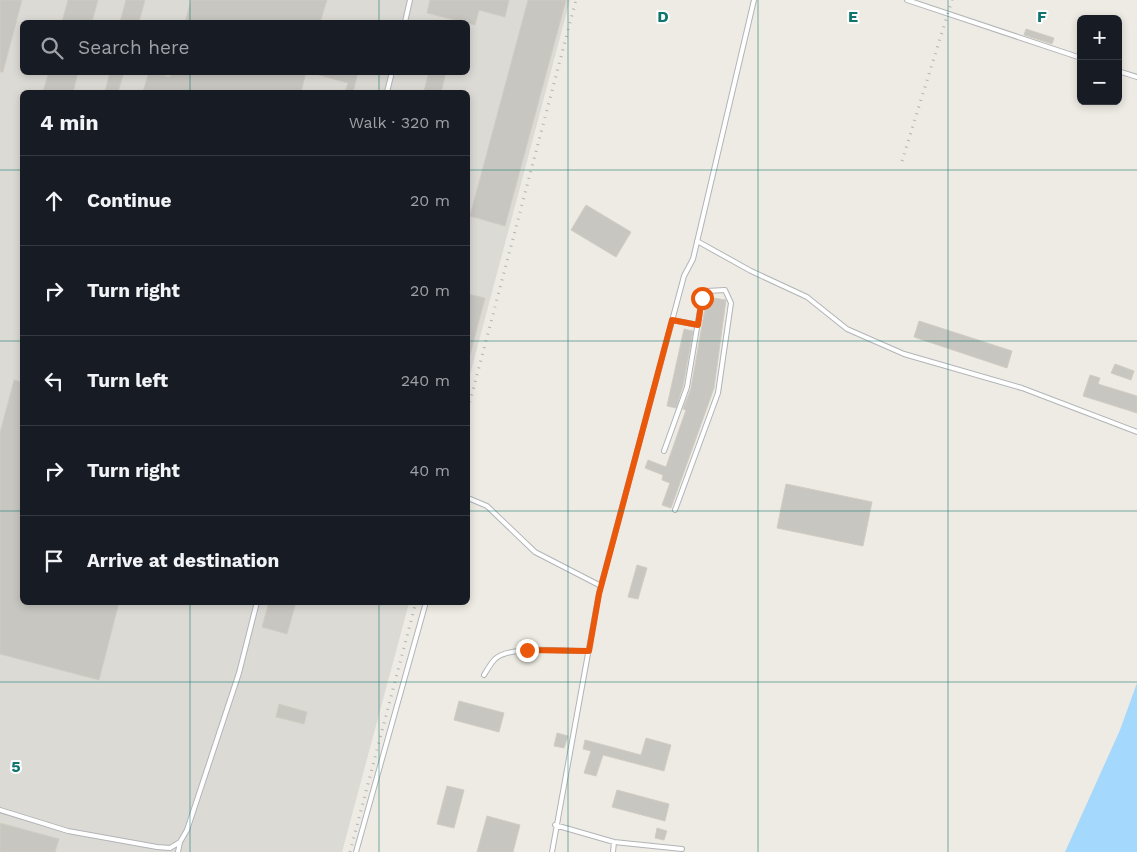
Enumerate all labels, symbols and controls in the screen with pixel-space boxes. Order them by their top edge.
text: D [657,7,669,26]
text: E [848,7,858,26]
text: F [1037,7,1047,26]
map controls [1077,15,1122,105]
button: + [1077,15,1122,60]
search box [20,20,470,75]
icon: search [38,34,66,62]
text: Search here [78,36,189,59]
button: − [1077,60,1122,105]
text: 4 min [40,110,98,135]
text: Walk · 320 m [349,113,450,132]
icon: ahead [40,187,68,215]
text: Continue [87,189,171,212]
text: 20 m [410,191,450,210]
icon: right [40,277,68,305]
text: Turn right [87,279,180,302]
text: 20 m [410,281,450,300]
route start [691,287,714,310]
icon: left [40,367,68,395]
text: Turn left [87,369,168,392]
text: 240 m [401,371,450,390]
icon: right [40,457,68,485]
text: Turn right [87,459,180,482]
text: 40 m [410,461,450,480]
icon: arrive [40,547,68,575]
text: Arrive at destination [87,549,279,572]
route end [516,639,539,662]
text: 5 [11,757,21,776]

